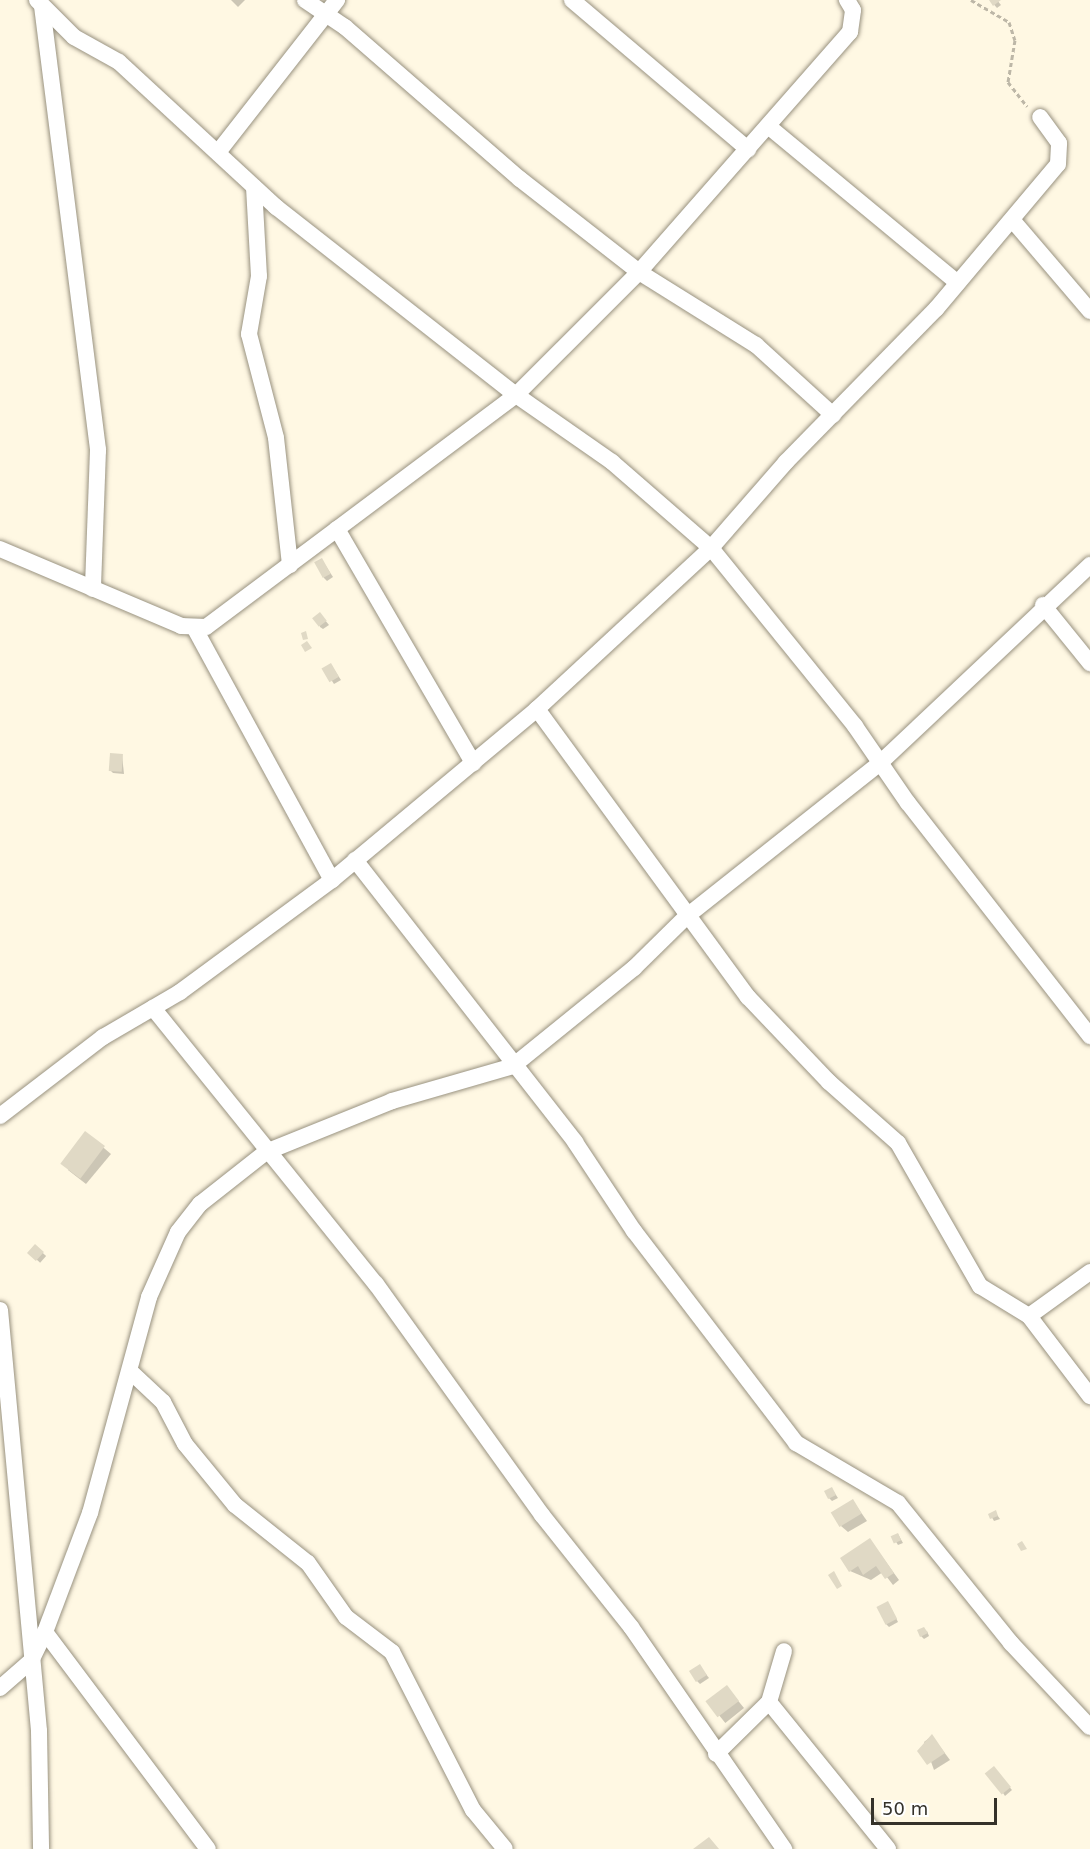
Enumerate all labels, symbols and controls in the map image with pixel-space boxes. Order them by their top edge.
scale bar [874,1786,1000,1824]
text: 50 m [882,1798,928,1819]

